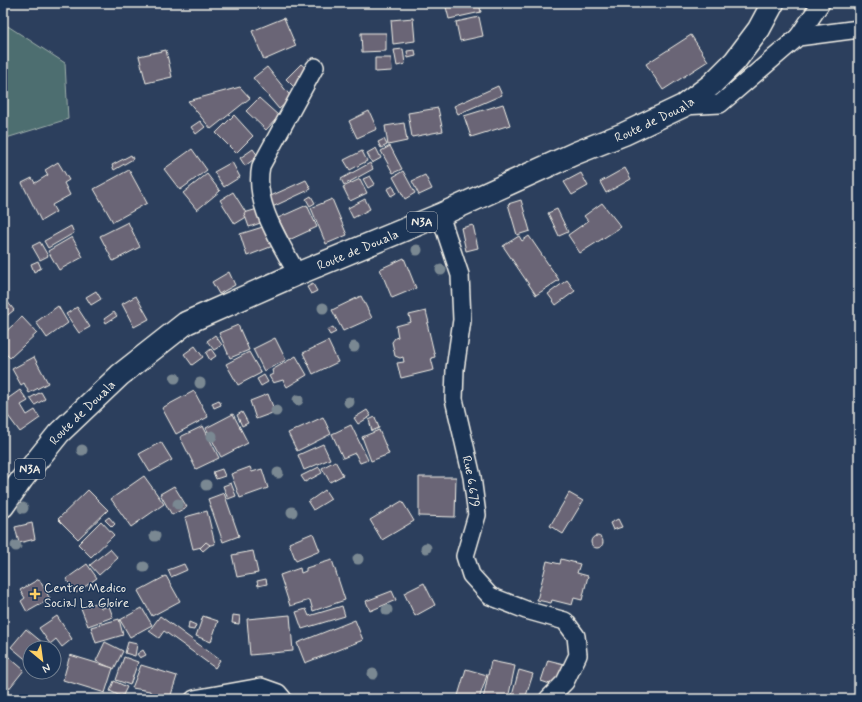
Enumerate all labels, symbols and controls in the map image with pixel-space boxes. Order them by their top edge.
street label: Route de Douala [612,93,698,147]
road number: N3A [407,212,437,232]
street label: Route de Douala [315,226,401,275]
street label: Route de Douala [46,377,120,449]
street label: Rue 6.679 [457,454,483,508]
road number: N3A [15,459,45,479]
place label: Centre Medico Social La Gloire [44,580,129,612]
marker: Centre Medico Social La Gloire [29,588,41,600]
north arrow [22,640,62,680]
text: N [40,660,53,676]

